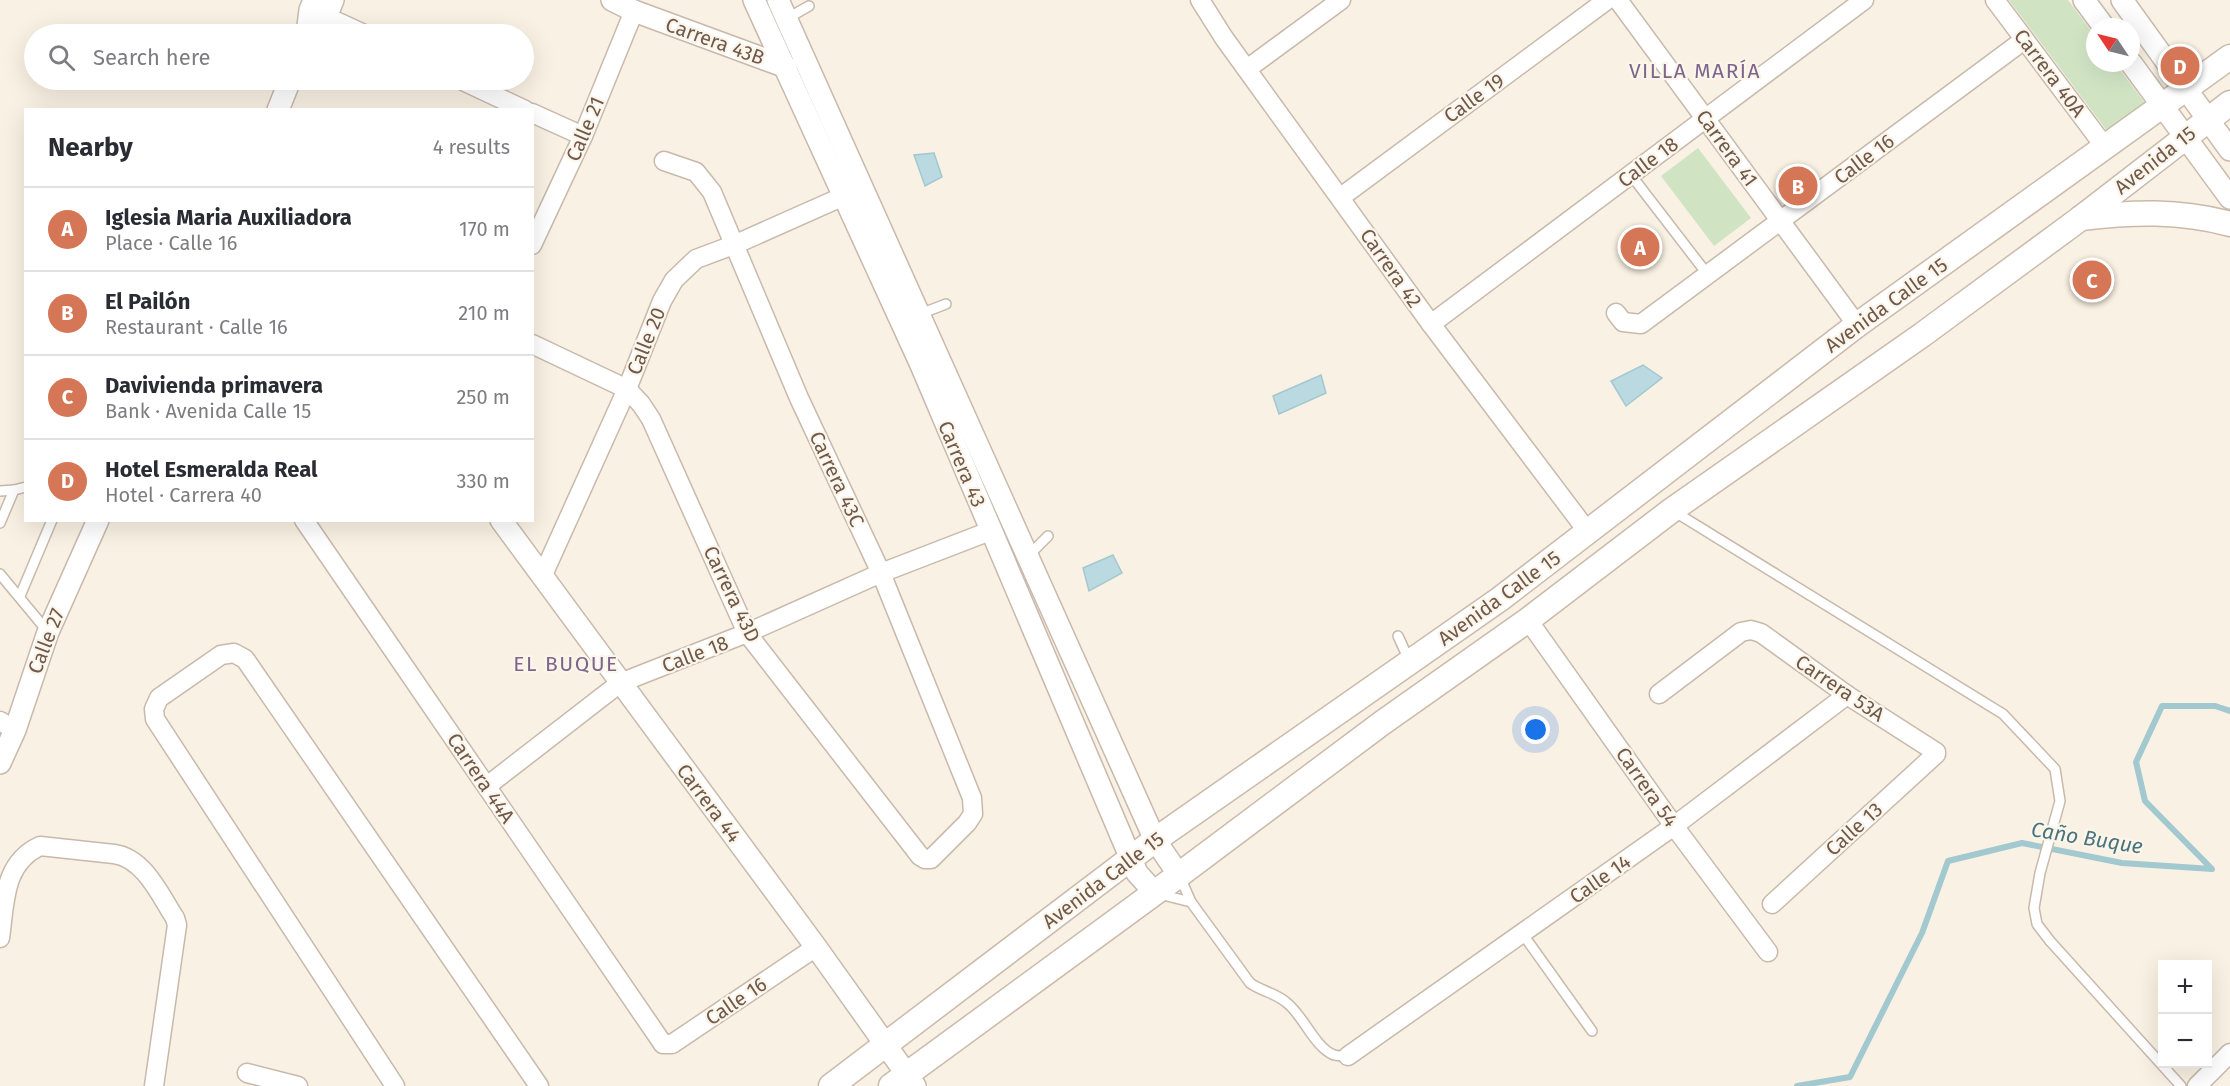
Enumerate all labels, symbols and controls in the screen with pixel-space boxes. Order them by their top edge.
street label: Carrera 43B [662,12,768,70]
north arrow [2086,18,2140,72]
search box [24,24,534,90]
street label: Carrera 40A [2009,24,2091,122]
icon: search [45,41,78,74]
text: Search here [93,44,211,71]
pin: D [2160,44,2200,88]
district label: VILLA MARÍA [1629,58,1761,84]
street label: Calle 19 [1439,68,1509,128]
street label: Calle 21 [561,93,609,165]
street label: Carrera 41 [1691,105,1763,191]
street label: Avenida 15 [2110,121,2200,199]
street label: Calle 16 [1829,129,1899,189]
text: Nearby [48,132,133,163]
street label: Calle 18 [1613,132,1683,192]
text: 4 results [433,135,510,159]
pin: B [1778,164,1818,208]
text: Iglesia Maria Auxiliadora [105,204,352,231]
text: A [62,217,73,241]
text: 170 m [459,217,510,241]
street label: Carrera 42 [1355,224,1427,312]
pin: A [1620,224,1660,270]
text: Place · Calle 16 [105,231,237,255]
street label: Avenida Calle 15 [1820,252,1952,358]
pin: C [2072,258,2112,302]
text: El Pailón [105,288,190,315]
text: B [61,301,74,325]
text: 210 m [458,301,510,325]
street label: Calle 20 [622,304,670,378]
text: Restaurant · Calle 16 [105,315,288,339]
text: Davivienda primavera [105,372,323,399]
text: C [62,385,73,409]
text: 250 m [456,385,510,409]
text: Bank · Avenida Calle 15 [105,399,311,423]
street label: Carrera 43 [933,417,991,511]
street label: Carrera 43C [805,428,869,530]
text: Hotel Esmeralda Real [105,456,318,483]
text: D [61,469,74,493]
text: 330 m [456,469,510,493]
text: Hotel · Carrera 40 [105,483,262,507]
street label: Carrera 43D [698,542,766,646]
street label: Avenida Calle 15 [1433,545,1565,651]
street label: Calle 27 [23,605,69,677]
street label: Calle 18 [658,630,732,678]
street label: Carrera 53A [1791,649,1889,727]
district label: EL BUQUE [513,651,619,677]
your location [1521,715,1550,744]
street label: Carrera 44A [442,728,520,828]
street label: Carrera 54 [1611,743,1683,832]
street label: Carrera 44 [672,759,747,847]
street label: Calle 13 [1821,797,1887,861]
water label: Caño Buque [2029,816,2145,860]
street label: Avenida Calle 15 [1038,827,1168,933]
street label: Calle 14 [1565,849,1635,909]
map controls [2158,960,2212,1068]
button: + [2158,960,2212,1014]
street label: Calle 16 [701,972,771,1030]
button: − [2158,1014,2212,1068]

